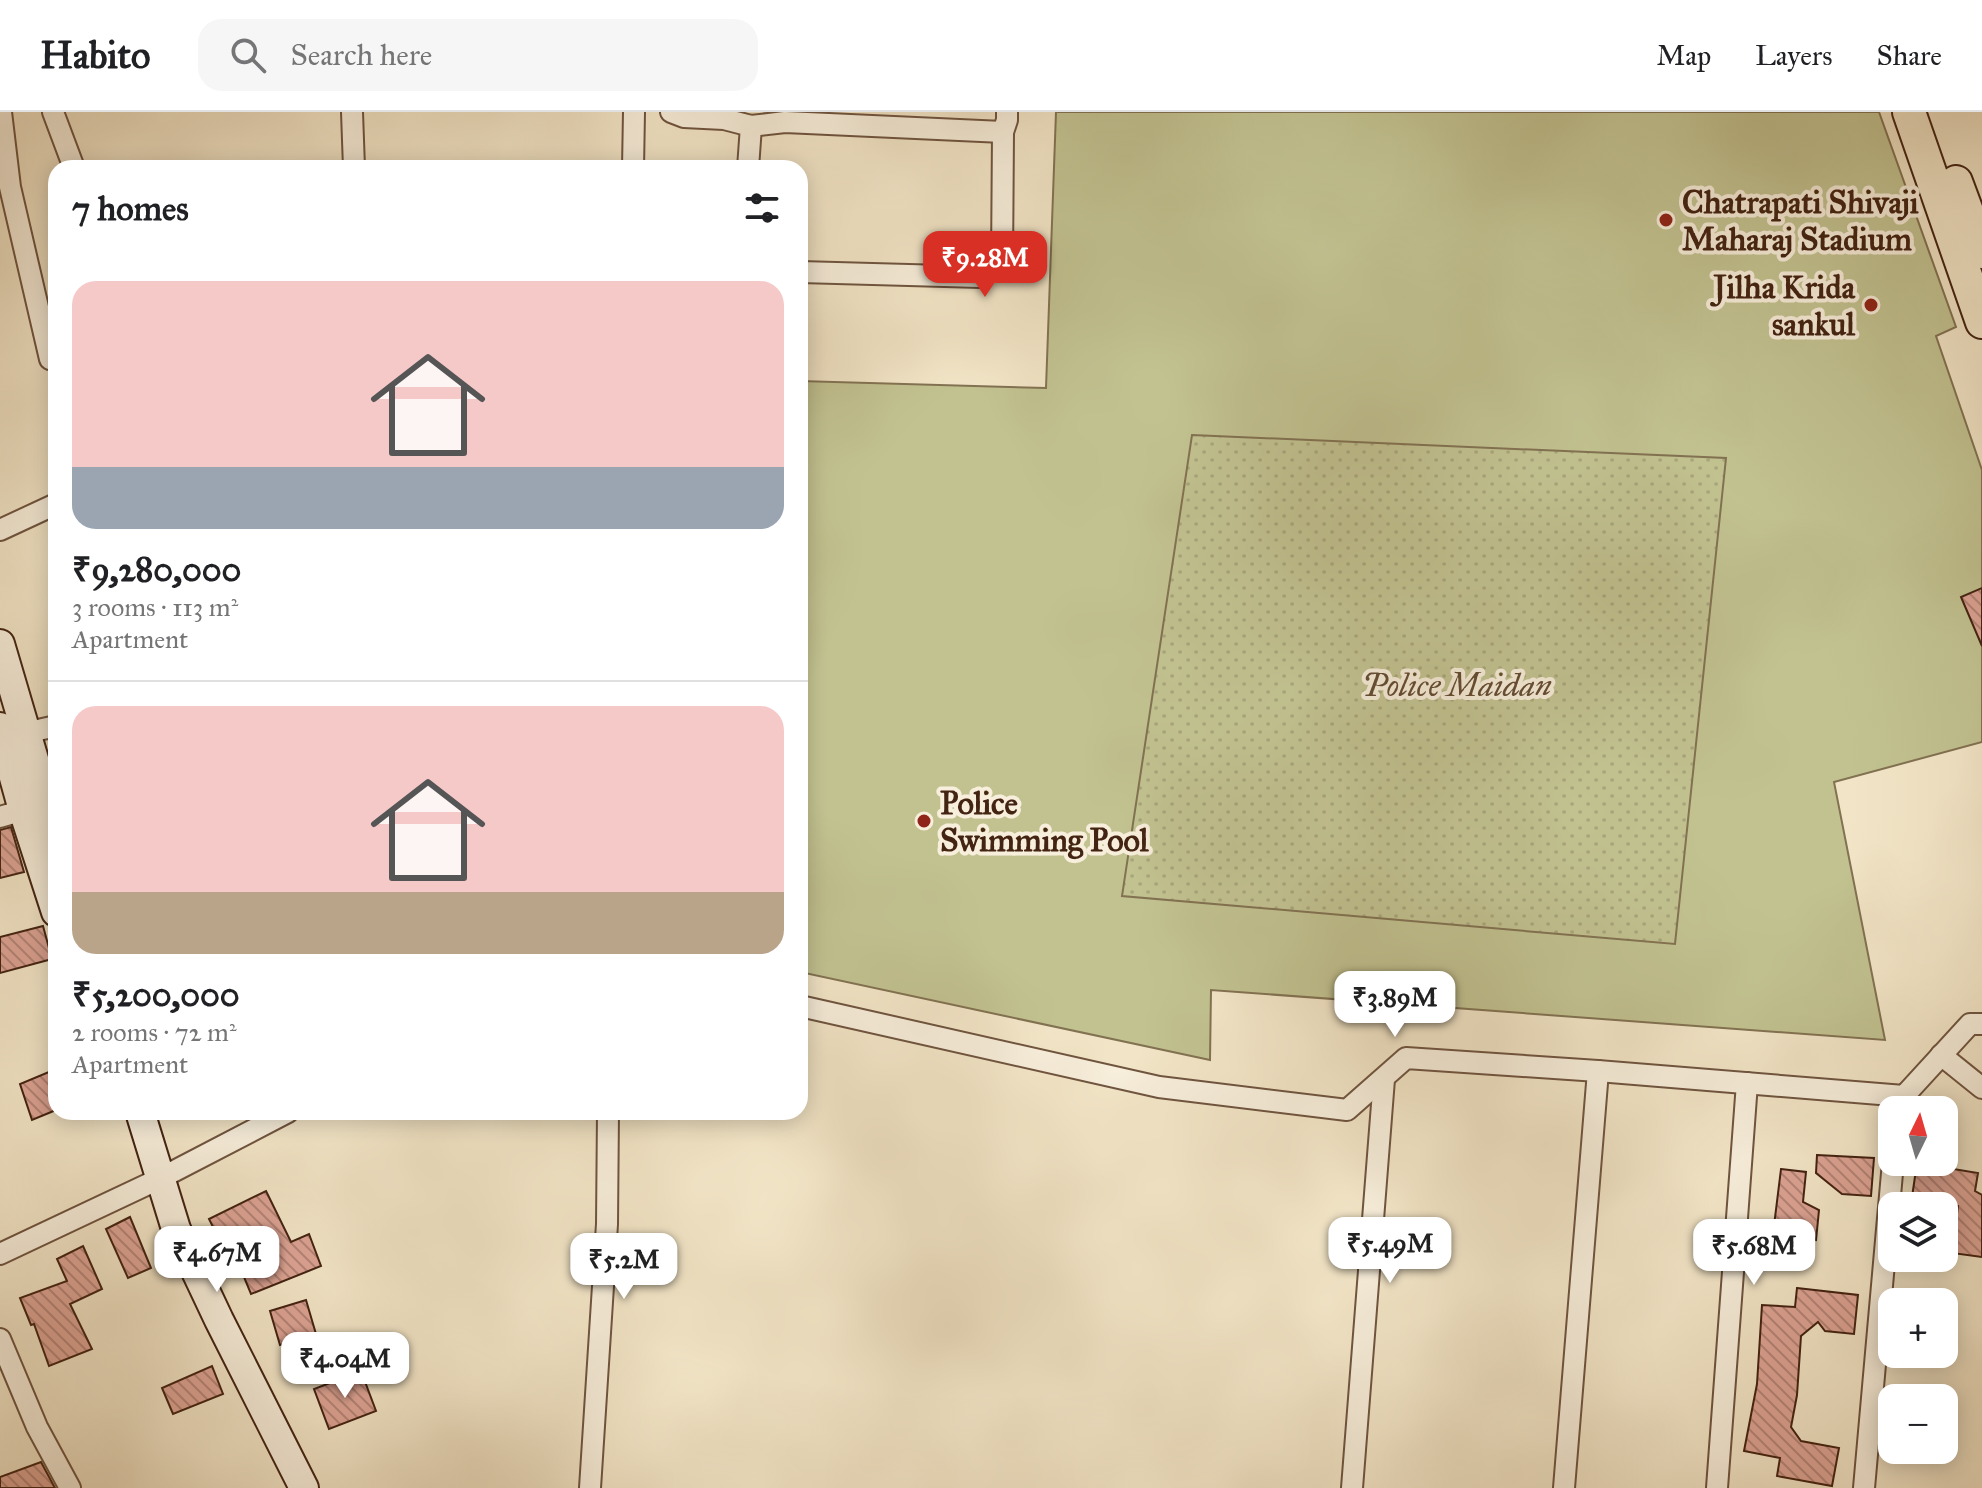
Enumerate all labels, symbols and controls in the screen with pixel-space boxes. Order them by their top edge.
search box [198,19,758,91]
text: Habito [40,32,150,78]
icon: search [226,33,270,77]
text: Search here [290,37,432,73]
text: Map [1656,38,1711,73]
text: Layers [1755,38,1833,73]
text: Share [1877,38,1942,73]
place label: Chatrapati Shivaji Maharaj Stadium [1682,183,1919,259]
icon: filters [740,186,784,230]
text: 7 homes [72,188,189,229]
marker: Chatrapati Shivaji Maharaj Stadium [1657,211,1675,229]
pin: ₹9.28M [920,231,1050,299]
text: ₹9.28M [941,241,1029,273]
place label: Jilha Krida sankul [1709,268,1856,344]
marker: Jilha Krida sankul [1862,296,1880,314]
icon: home [356,333,500,477]
text: ₹9,280,000 [72,549,241,590]
text: 3 rooms · 113 m² [72,591,238,623]
text: Apartment [72,623,188,655]
park label: Police Maidan [1362,666,1552,705]
icon: home [356,758,500,902]
place label: Police Swimming Pool [940,784,1150,860]
marker: Police Swimming Pool [915,812,933,830]
pin: ₹3.89M [1330,971,1460,1039]
text: ₹5,200,000 [72,974,240,1015]
text: ₹3.89M [1352,981,1438,1013]
text: 2 rooms · 72 m² [72,1016,236,1048]
text: Apartment [72,1048,188,1080]
north arrow [1878,1096,1958,1176]
map controls [1878,1096,1958,1464]
button: layers [1878,1192,1958,1272]
pin: ₹5.49M [1325,1217,1455,1285]
pin: ₹5.68M [1689,1219,1819,1287]
pin: ₹4.67M [152,1226,282,1294]
text: ₹5.49M [1346,1227,1434,1259]
text: ₹5.68M [1711,1229,1797,1261]
pin: ₹5.2M [568,1233,680,1301]
text: ₹4.67M [172,1236,262,1268]
text: ₹5.2M [588,1243,660,1275]
button: + [1878,1288,1958,1368]
pin: ₹4.04M [280,1332,410,1400]
text: ₹4.04M [299,1342,391,1374]
button: − [1878,1384,1958,1464]

